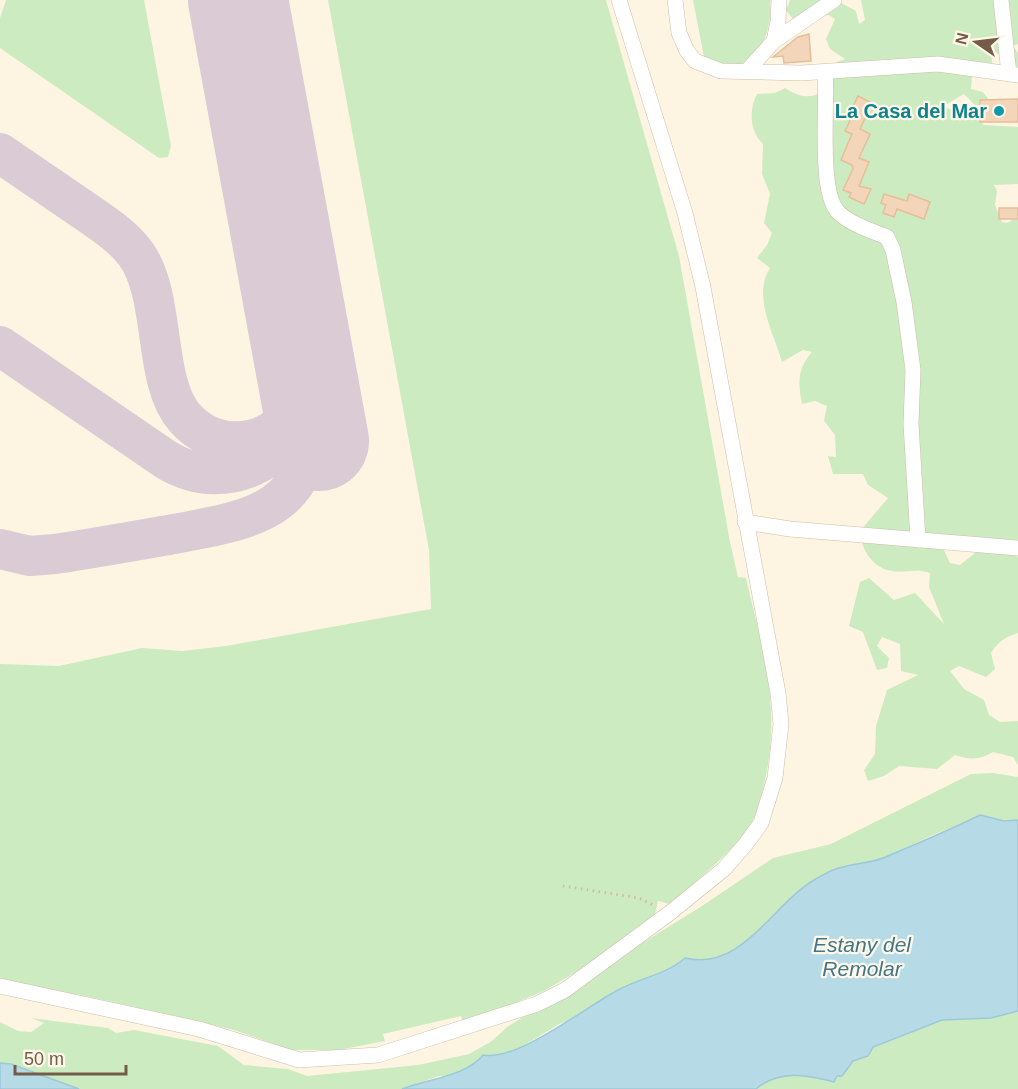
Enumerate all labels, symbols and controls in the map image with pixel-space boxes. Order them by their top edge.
north arrow [946,12,1006,72]
text: N [952,31,972,46]
place label: La Casa del Mar [835,100,987,122]
marker: La Casa del Mar [992,104,1006,118]
water label: Estany del Remolar [813,933,912,980]
scale bar [15,1038,126,1076]
text: 50 m [24,1049,64,1069]

